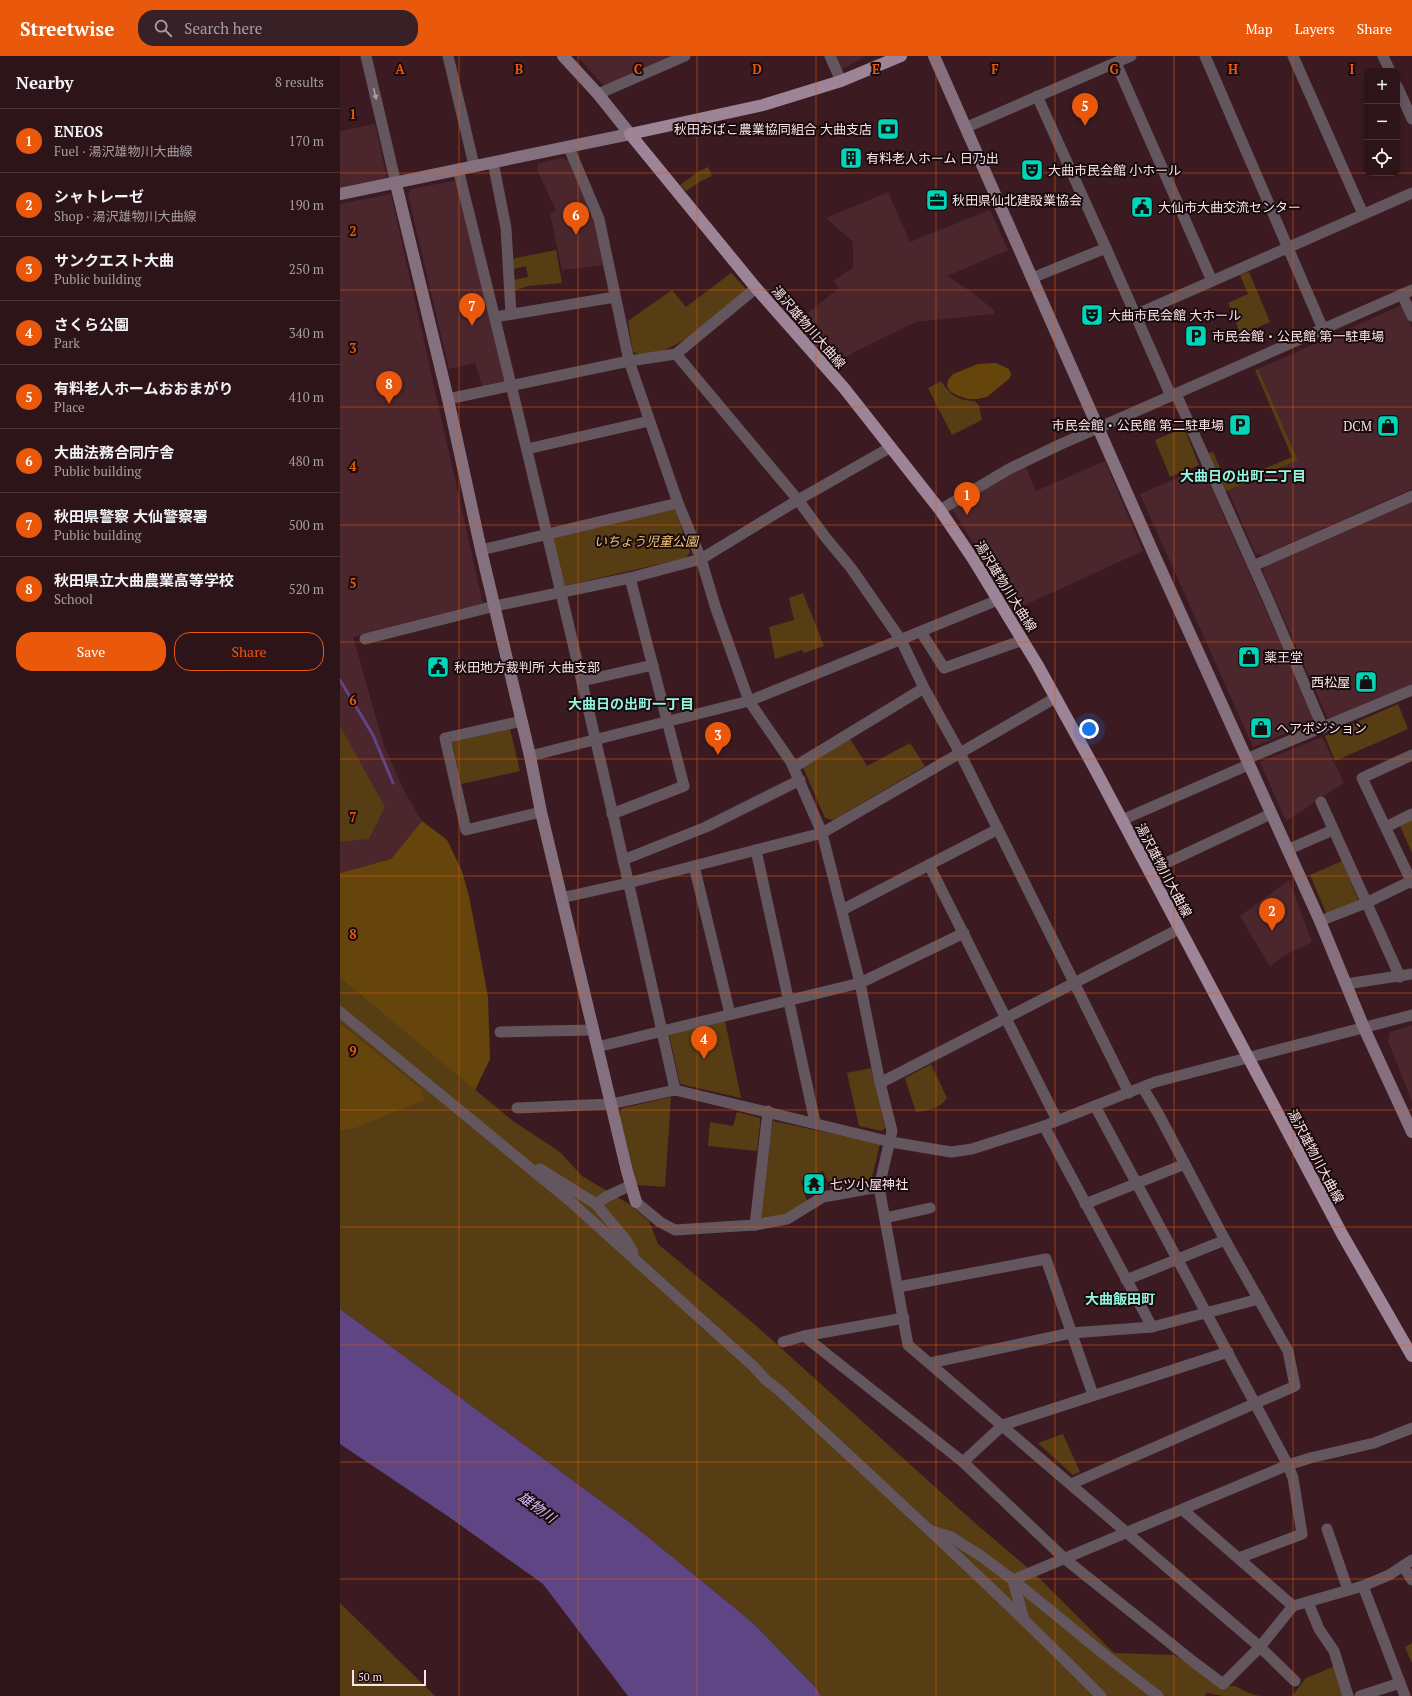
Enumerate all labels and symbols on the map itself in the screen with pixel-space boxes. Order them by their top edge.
text: A [395,60,405,78]
text: B [515,60,523,78]
text: C [634,60,642,78]
text: D [752,60,762,78]
text: E [872,60,880,78]
text: F [991,60,999,78]
text: G [1109,60,1119,78]
text: H [1228,60,1238,78]
text: I [1350,60,1355,78]
one-way arrow [372,88,378,100]
pin: 5 [1072,93,1098,126]
text: 1 [349,105,357,123]
bank icon: 秋田おばこ農業協同組合 大曲支店 [875,116,901,142]
place label: 秋田おばこ農業協同組合 大曲支店 [674,120,872,138]
building icon: 有料老人ホーム 日乃出 [838,145,864,171]
place label: 有料老人ホーム 日乃出 [866,149,999,167]
theatre icon: 大曲市民会館 小ホール [1019,157,1045,183]
place label: 大曲市民会館 小ホール [1048,161,1181,179]
office icon: 秋田県仙北建設業協会 [924,187,950,213]
place label: 秋田県仙北建設業協会 [952,191,1082,209]
public building icon: 大仙市大曲交流センター [1129,194,1155,220]
place label: 大仙市大曲交流センター [1158,198,1301,216]
pin: 6 [563,202,589,235]
text: 2 [349,222,357,240]
street label: 湯沢雄物川大曲線 [768,282,850,372]
pin: 7 [459,293,485,326]
theatre icon: 大曲市民会館 大ホール [1079,302,1105,328]
place label: 大曲市民会館 大ホール [1108,306,1241,324]
parking icon: 市民会館・公民館 第一駐車場 [1183,323,1209,349]
place label: 市民会館・公民館 第一駐車場 [1212,327,1384,345]
text: 3 [349,339,357,357]
pin: 8 [376,371,402,404]
parking icon: 市民会館・公民館 第二駐車場 [1227,412,1253,438]
shop icon: DCM [1375,413,1401,439]
place label: 市民会館・公民館 第二駐車場 [1052,416,1224,434]
place label: DCM [1343,417,1372,435]
text: 4 [349,457,357,475]
district label: 大曲日の出町二丁目 [1180,466,1306,485]
pin: 1 [954,482,980,515]
park label: いちょう児童公園 [594,532,700,550]
street label: 湯沢雄物川大曲線 [971,537,1041,635]
text: 5 [349,574,357,592]
shop icon: 薬王堂 [1236,644,1262,670]
place label: 薬王堂 [1264,648,1303,666]
public building icon: 秋田地方裁判所 大曲支部 [425,654,451,680]
place label: 秋田地方裁判所 大曲支部 [454,658,600,676]
shop icon: 西松屋 [1353,669,1379,695]
place label: 西松屋 [1311,673,1350,691]
text: 6 [349,691,357,709]
district label: 大曲日の出町一丁目 [568,694,694,713]
shop icon: ヘアポジション [1248,715,1274,741]
your location [1079,719,1099,739]
place label: ヘアポジション [1276,719,1367,737]
pin: 3 [705,722,731,755]
text: 7 [349,808,357,826]
street label: 湯沢雄物川大曲線 [1132,820,1196,920]
pin: 2 [1259,898,1285,931]
text: 8 [349,925,357,943]
pin: 4 [691,1026,717,1059]
text: 9 [349,1042,357,1060]
street label: 湯沢雄物川大曲線 [1284,1106,1348,1206]
temple icon: 七ツ小屋神社 [801,1171,827,1197]
place label: 七ツ小屋神社 [830,1175,908,1193]
district label: 大曲飯田町 [1085,1289,1155,1308]
water label: 雄物川 [515,1487,561,1528]
scale bar [352,1668,426,1687]

